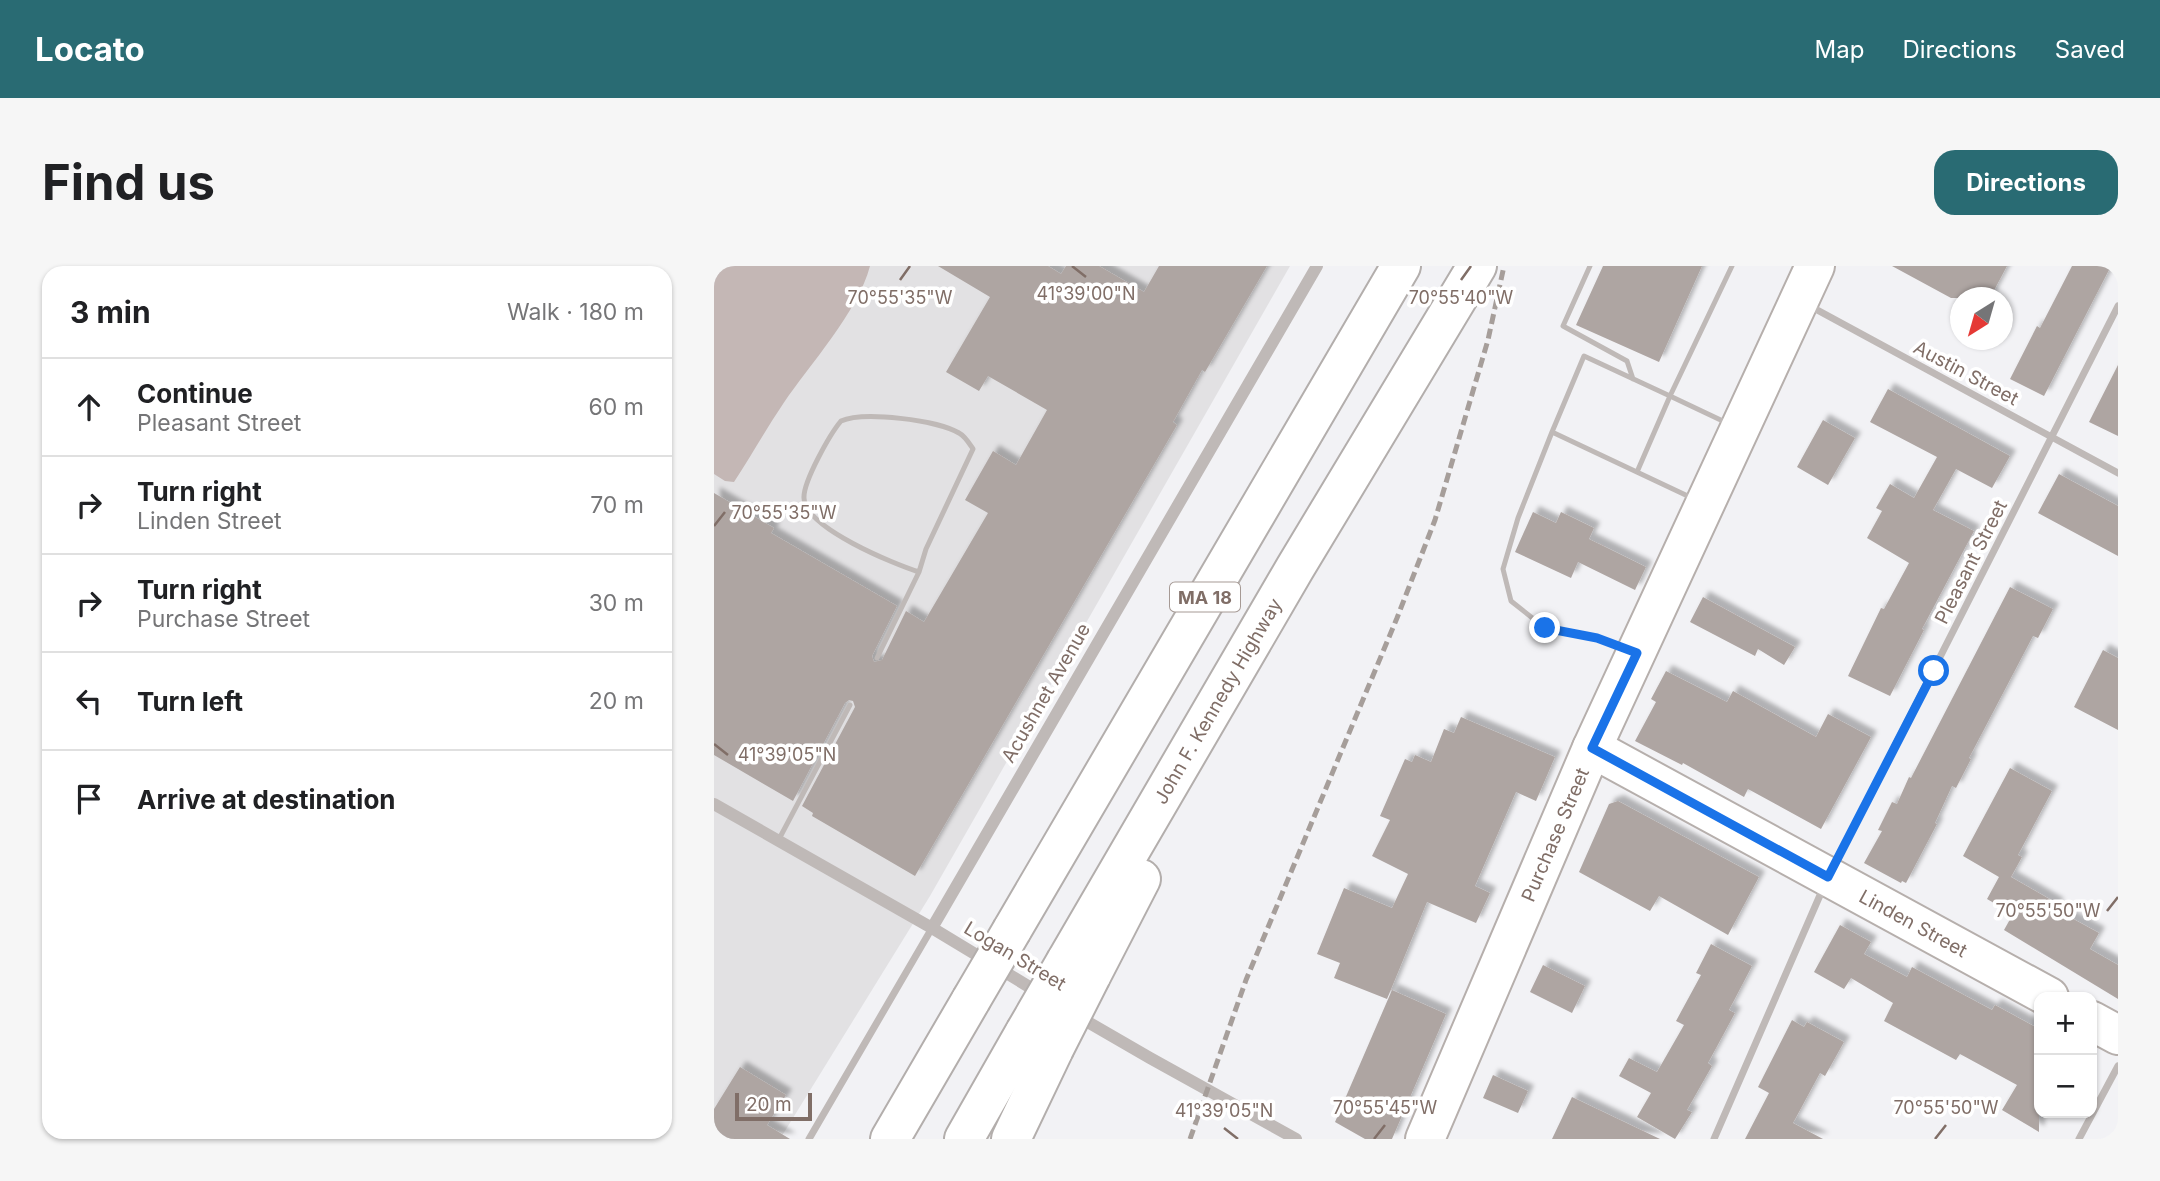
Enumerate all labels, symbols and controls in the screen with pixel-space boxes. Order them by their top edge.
text: Locato [35,29,145,69]
text: Map [1815,35,1864,64]
text: Directions [1902,35,2017,64]
text: Saved [2055,35,2125,64]
button: Directions [1934,150,2118,215]
text: Find us [42,153,215,212]
text: 41°39'00"N [1036,283,1136,304]
text: 70°55'35"W [848,287,953,308]
text: 70°55'40"W [1409,287,1514,308]
north arrow [1950,287,2013,350]
text: 3 min [70,294,151,330]
text: Walk · 180 m [507,298,644,326]
street label: Austin Street [1910,336,2022,410]
text: Continue [137,378,253,409]
icon: ahead [70,388,108,426]
text: 60 m [589,393,644,421]
text: Pleasant Street [137,409,301,437]
text: Turn right [137,476,262,507]
icon: right [70,486,108,524]
text: 70 m [590,491,644,519]
street label: Pleasant Street [1930,496,2012,628]
text: 70°55'35"W [732,502,837,523]
text: Linden Street [137,507,282,535]
text: Turn right [137,574,262,605]
road number: MA 18 [1170,582,1240,612]
icon: right [70,584,108,622]
text: 30 m [589,589,644,617]
street label: John F. Kennedy Highway [1149,594,1287,808]
text: Purchase Street [137,605,310,633]
route end [1529,612,1560,643]
street label: Acushnet Avenue [997,619,1095,767]
route start [1918,655,1949,686]
icon: left [70,682,108,720]
text: Turn left [137,686,243,717]
text: 20 m [589,687,644,715]
text: 41°39'05"N [738,744,836,765]
street label: Purchase Street [1516,764,1594,905]
icon: arrive [70,780,108,818]
text: Arrive at destination [137,784,396,815]
street label: Linden Street [1855,884,1971,962]
text: 70°55'50"W [1995,900,2101,921]
street label: Logan Street [960,917,1070,995]
map controls [2034,992,2097,1118]
button: + [2034,992,2097,1055]
button: − [2034,1055,2097,1118]
scale bar [735,1090,812,1122]
text: 20 m [746,1093,792,1116]
text: 70°55'45"W [1333,1097,1437,1118]
text: 70°55'50"W [1893,1097,1999,1118]
text: 41°39'05"N [1175,1100,1273,1121]

